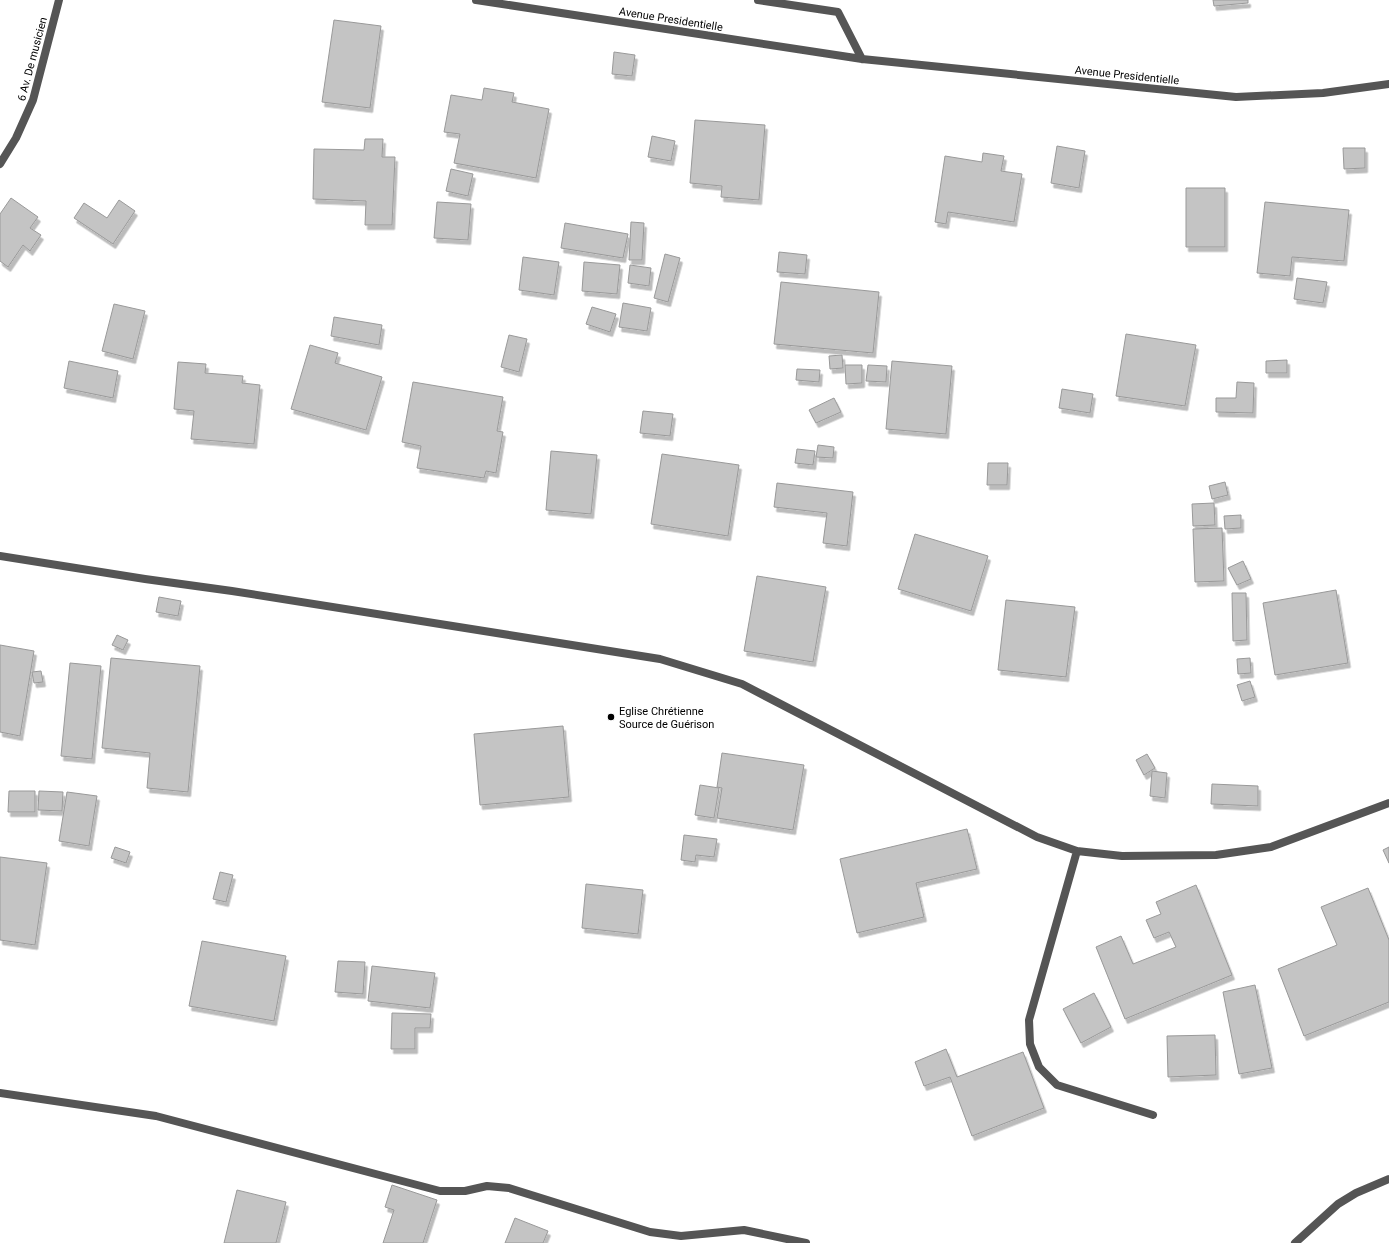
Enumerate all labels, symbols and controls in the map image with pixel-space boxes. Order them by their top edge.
street label: Avenue Presidentielle [618,5,724,34]
street label: 6 Av. De musicien [15,16,50,103]
street label: Avenue Presidentielle [1074,64,1180,87]
place label: Eglise Chrétienne Source de Guérison [619,705,714,731]
marker: Eglise Chrétienne Source de Guérison [606,712,616,722]

